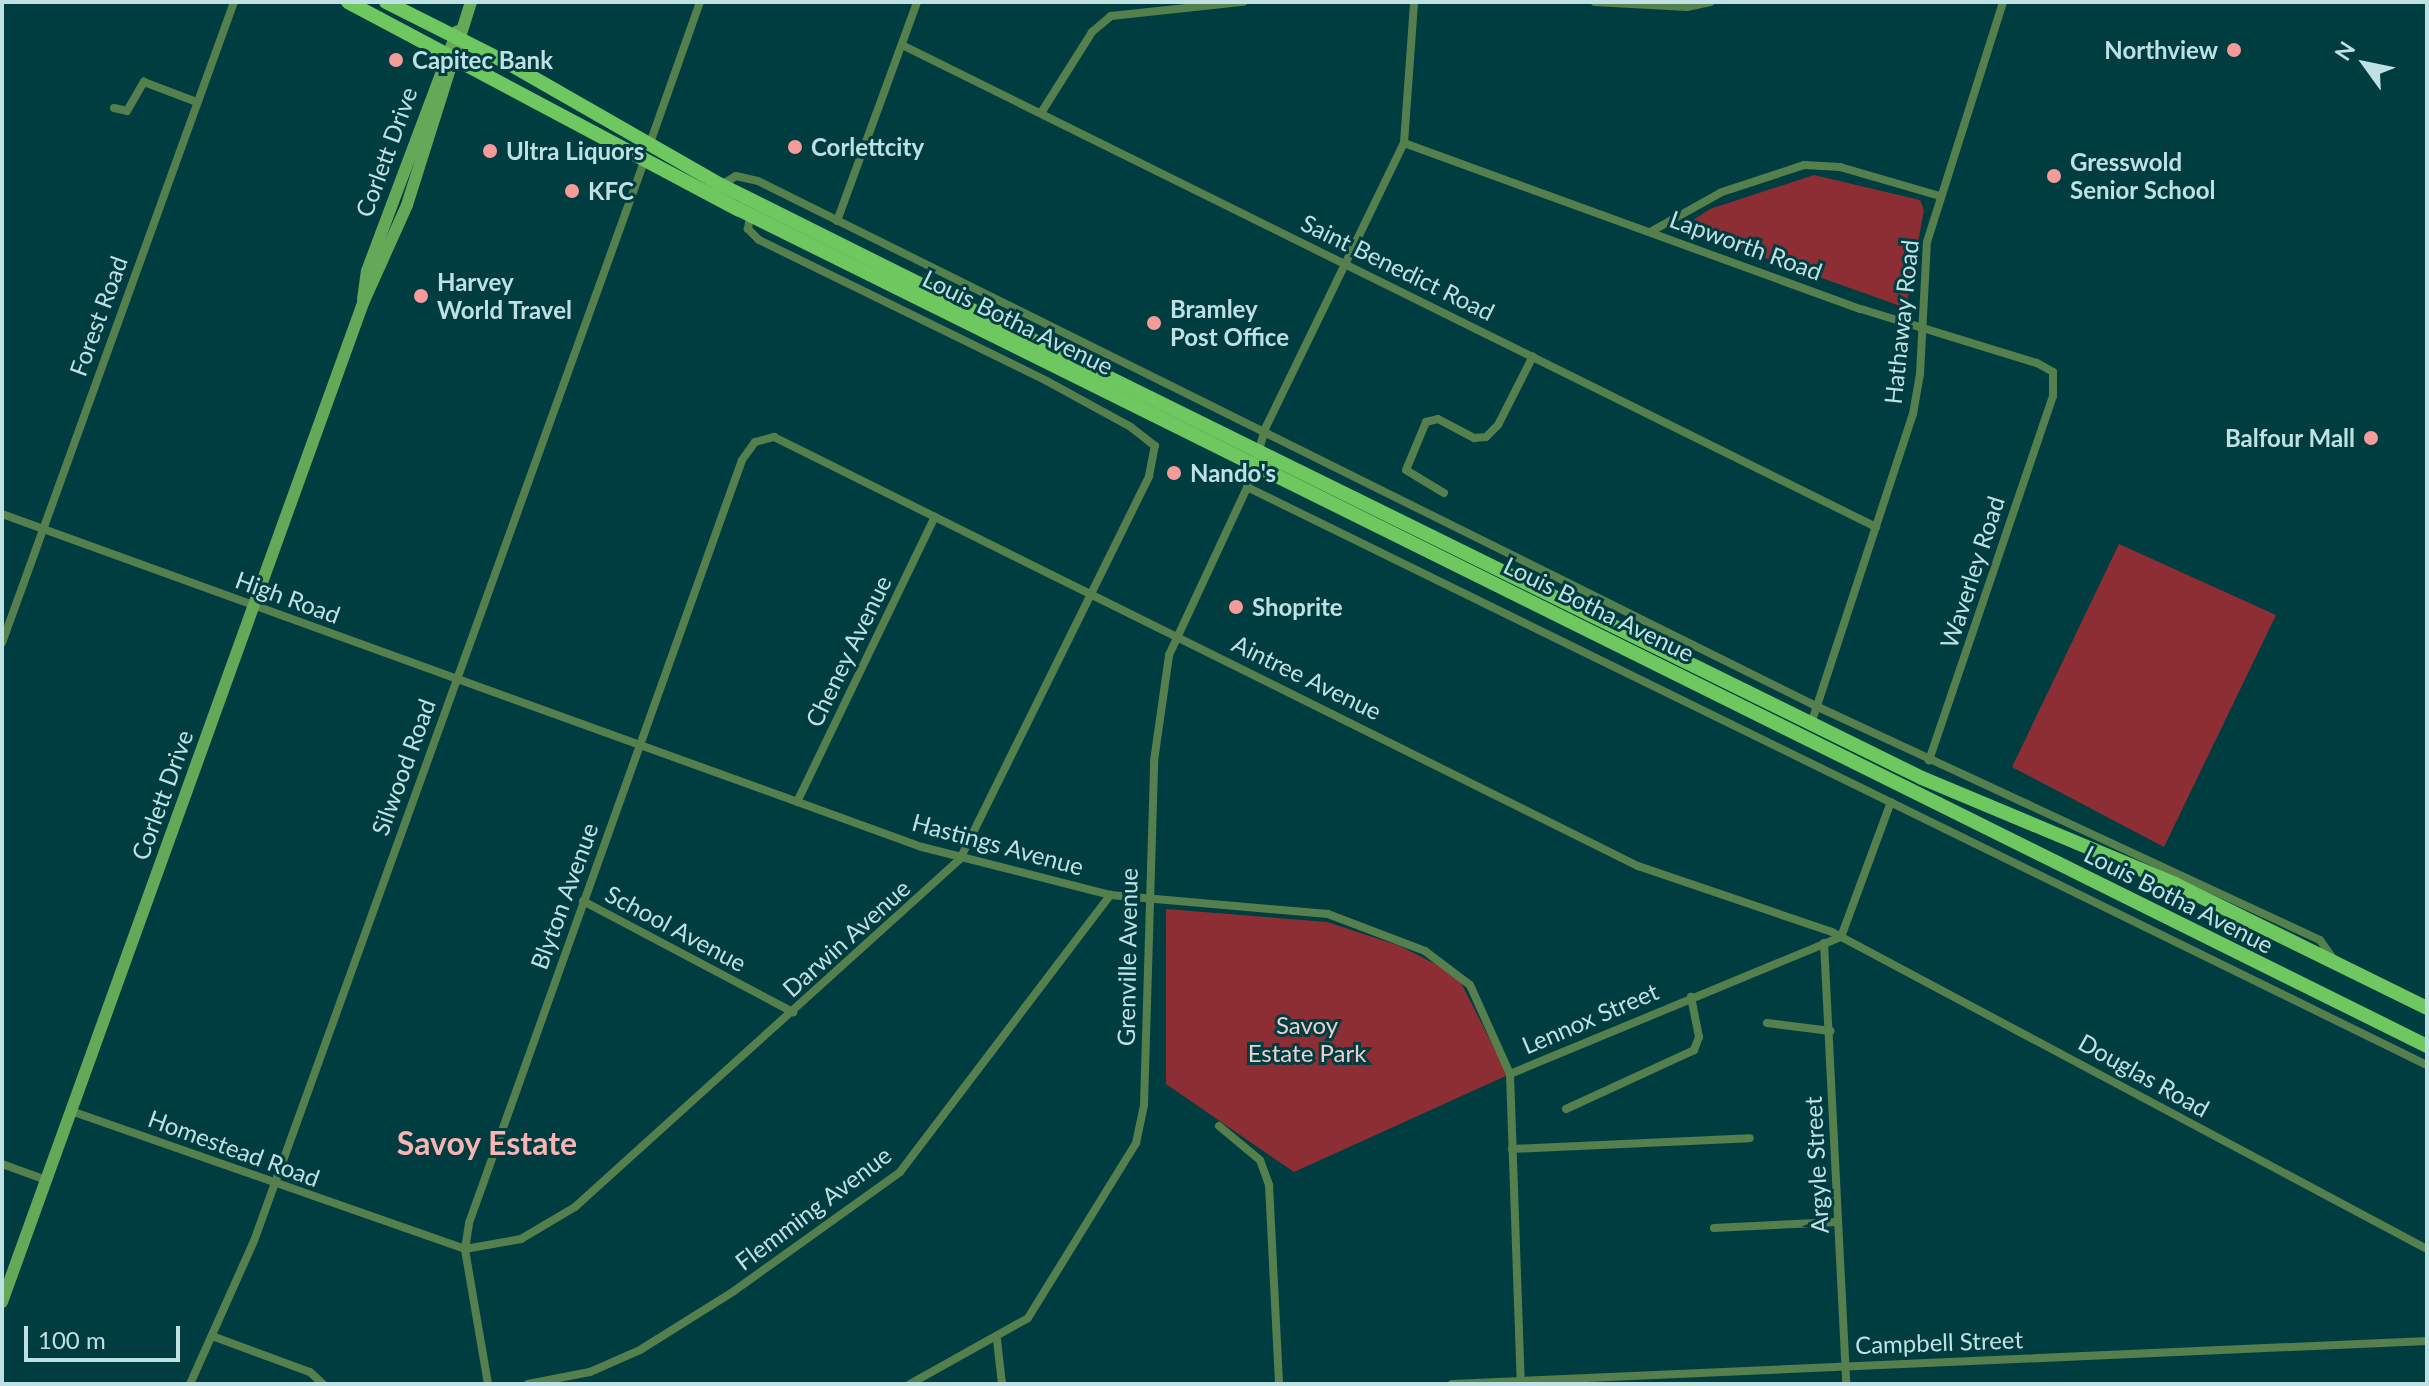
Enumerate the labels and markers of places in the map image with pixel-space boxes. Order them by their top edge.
place label: Northview [2104,36,2218,64]
marker: Northview [2225,41,2243,59]
place label: Capitec Bank [412,46,553,74]
marker: Capitec Bank [387,51,405,69]
place label: Corlettcity [811,133,924,161]
place label: Ultra Liquors [506,137,644,165]
marker: Corlettcity [786,138,804,156]
marker: Ultra Liquors [481,142,499,160]
place label: Gresswold Senior School [2070,148,2216,204]
marker: Gresswold Senior School [2045,167,2063,185]
place label: KFC [588,177,634,205]
marker: KFC [563,182,581,200]
place label: Harvey World Travel [437,268,573,324]
marker: Harvey World Travel [412,287,430,305]
place label: Bramley Post Office [1170,295,1289,351]
marker: Bramley Post Office [1145,314,1163,332]
place label: Balfour Mall [2224,424,2355,452]
marker: Balfour Mall [2362,429,2380,447]
place label: Nando's [1190,459,1276,487]
marker: Nando's [1165,464,1183,482]
place label: Shoprite [1252,593,1343,621]
marker: Shoprite [1227,598,1245,616]

